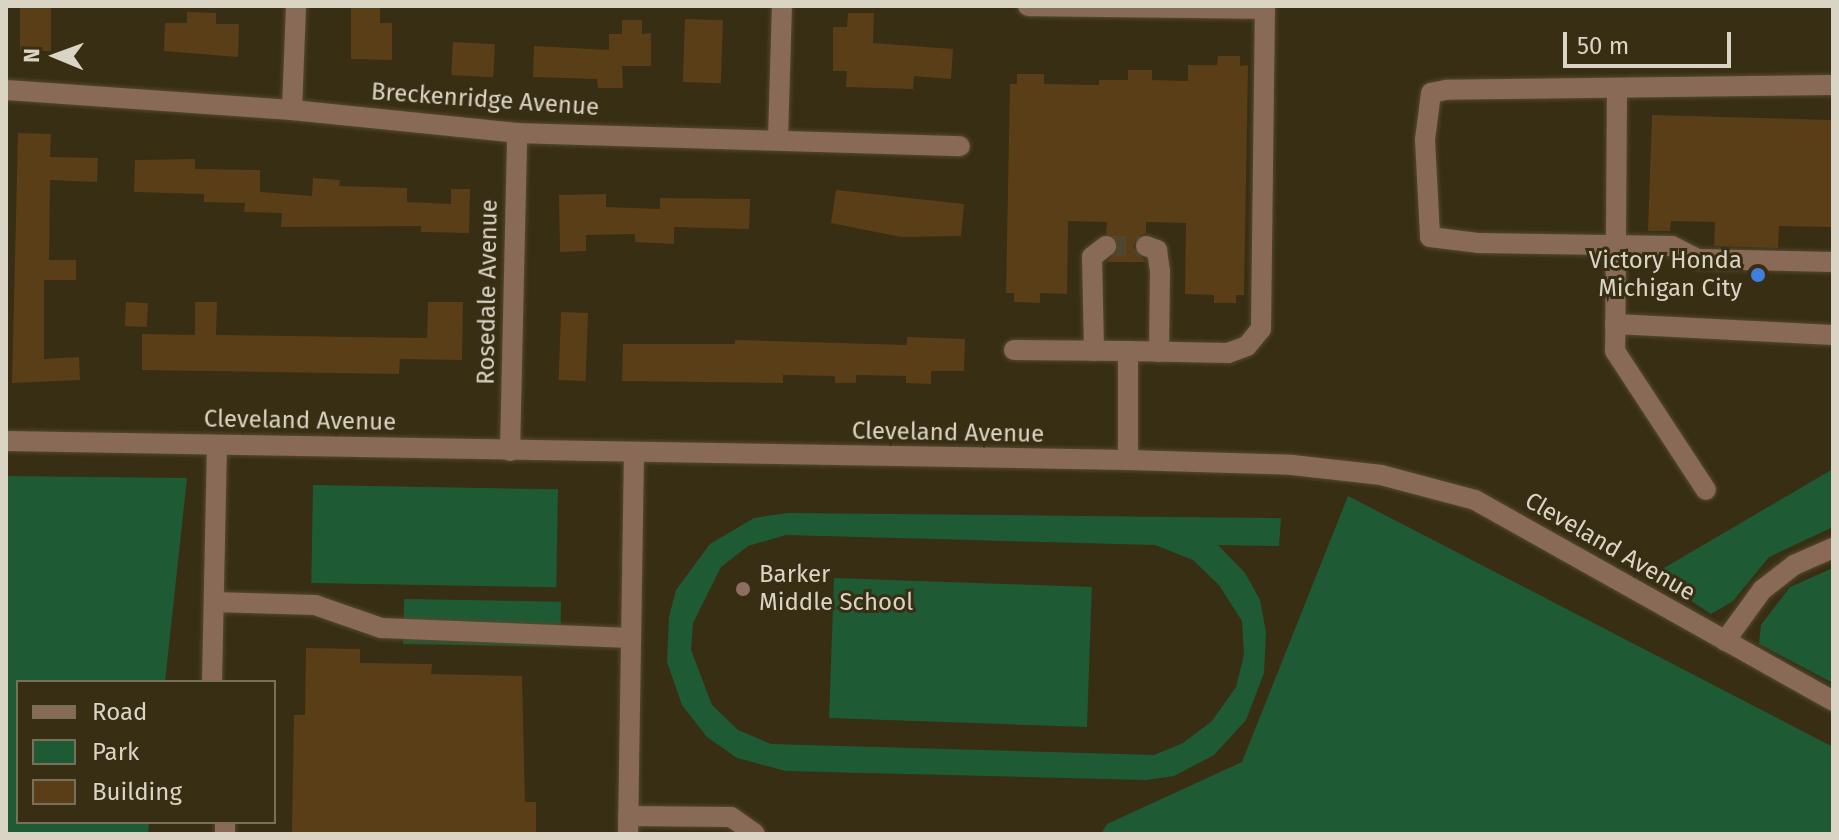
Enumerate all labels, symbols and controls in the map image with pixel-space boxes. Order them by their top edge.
north arrow [16,16,96,96]
scale bar [1567,16,1735,66]
text: 50 m [1577,32,1629,60]
text: N [18,48,45,63]
street label: Breckenridge Avenue [370,78,600,122]
street label: Rosedale Avenue [472,199,504,385]
place label: Victory Honda Michigan City [1589,247,1742,303]
marker: Victory Honda Michigan City [1749,266,1767,284]
street label: Cleveland Avenue [204,405,396,437]
street label: Cleveland Avenue [852,417,1044,449]
street label: Cleveland Avenue [1520,486,1700,608]
place label: Barker Middle School [759,561,913,617]
marker: Barker Middle School [734,580,752,598]
legend [16,680,276,824]
text: Road [92,698,147,726]
text: Park [92,738,139,766]
text: Building [92,778,182,806]

